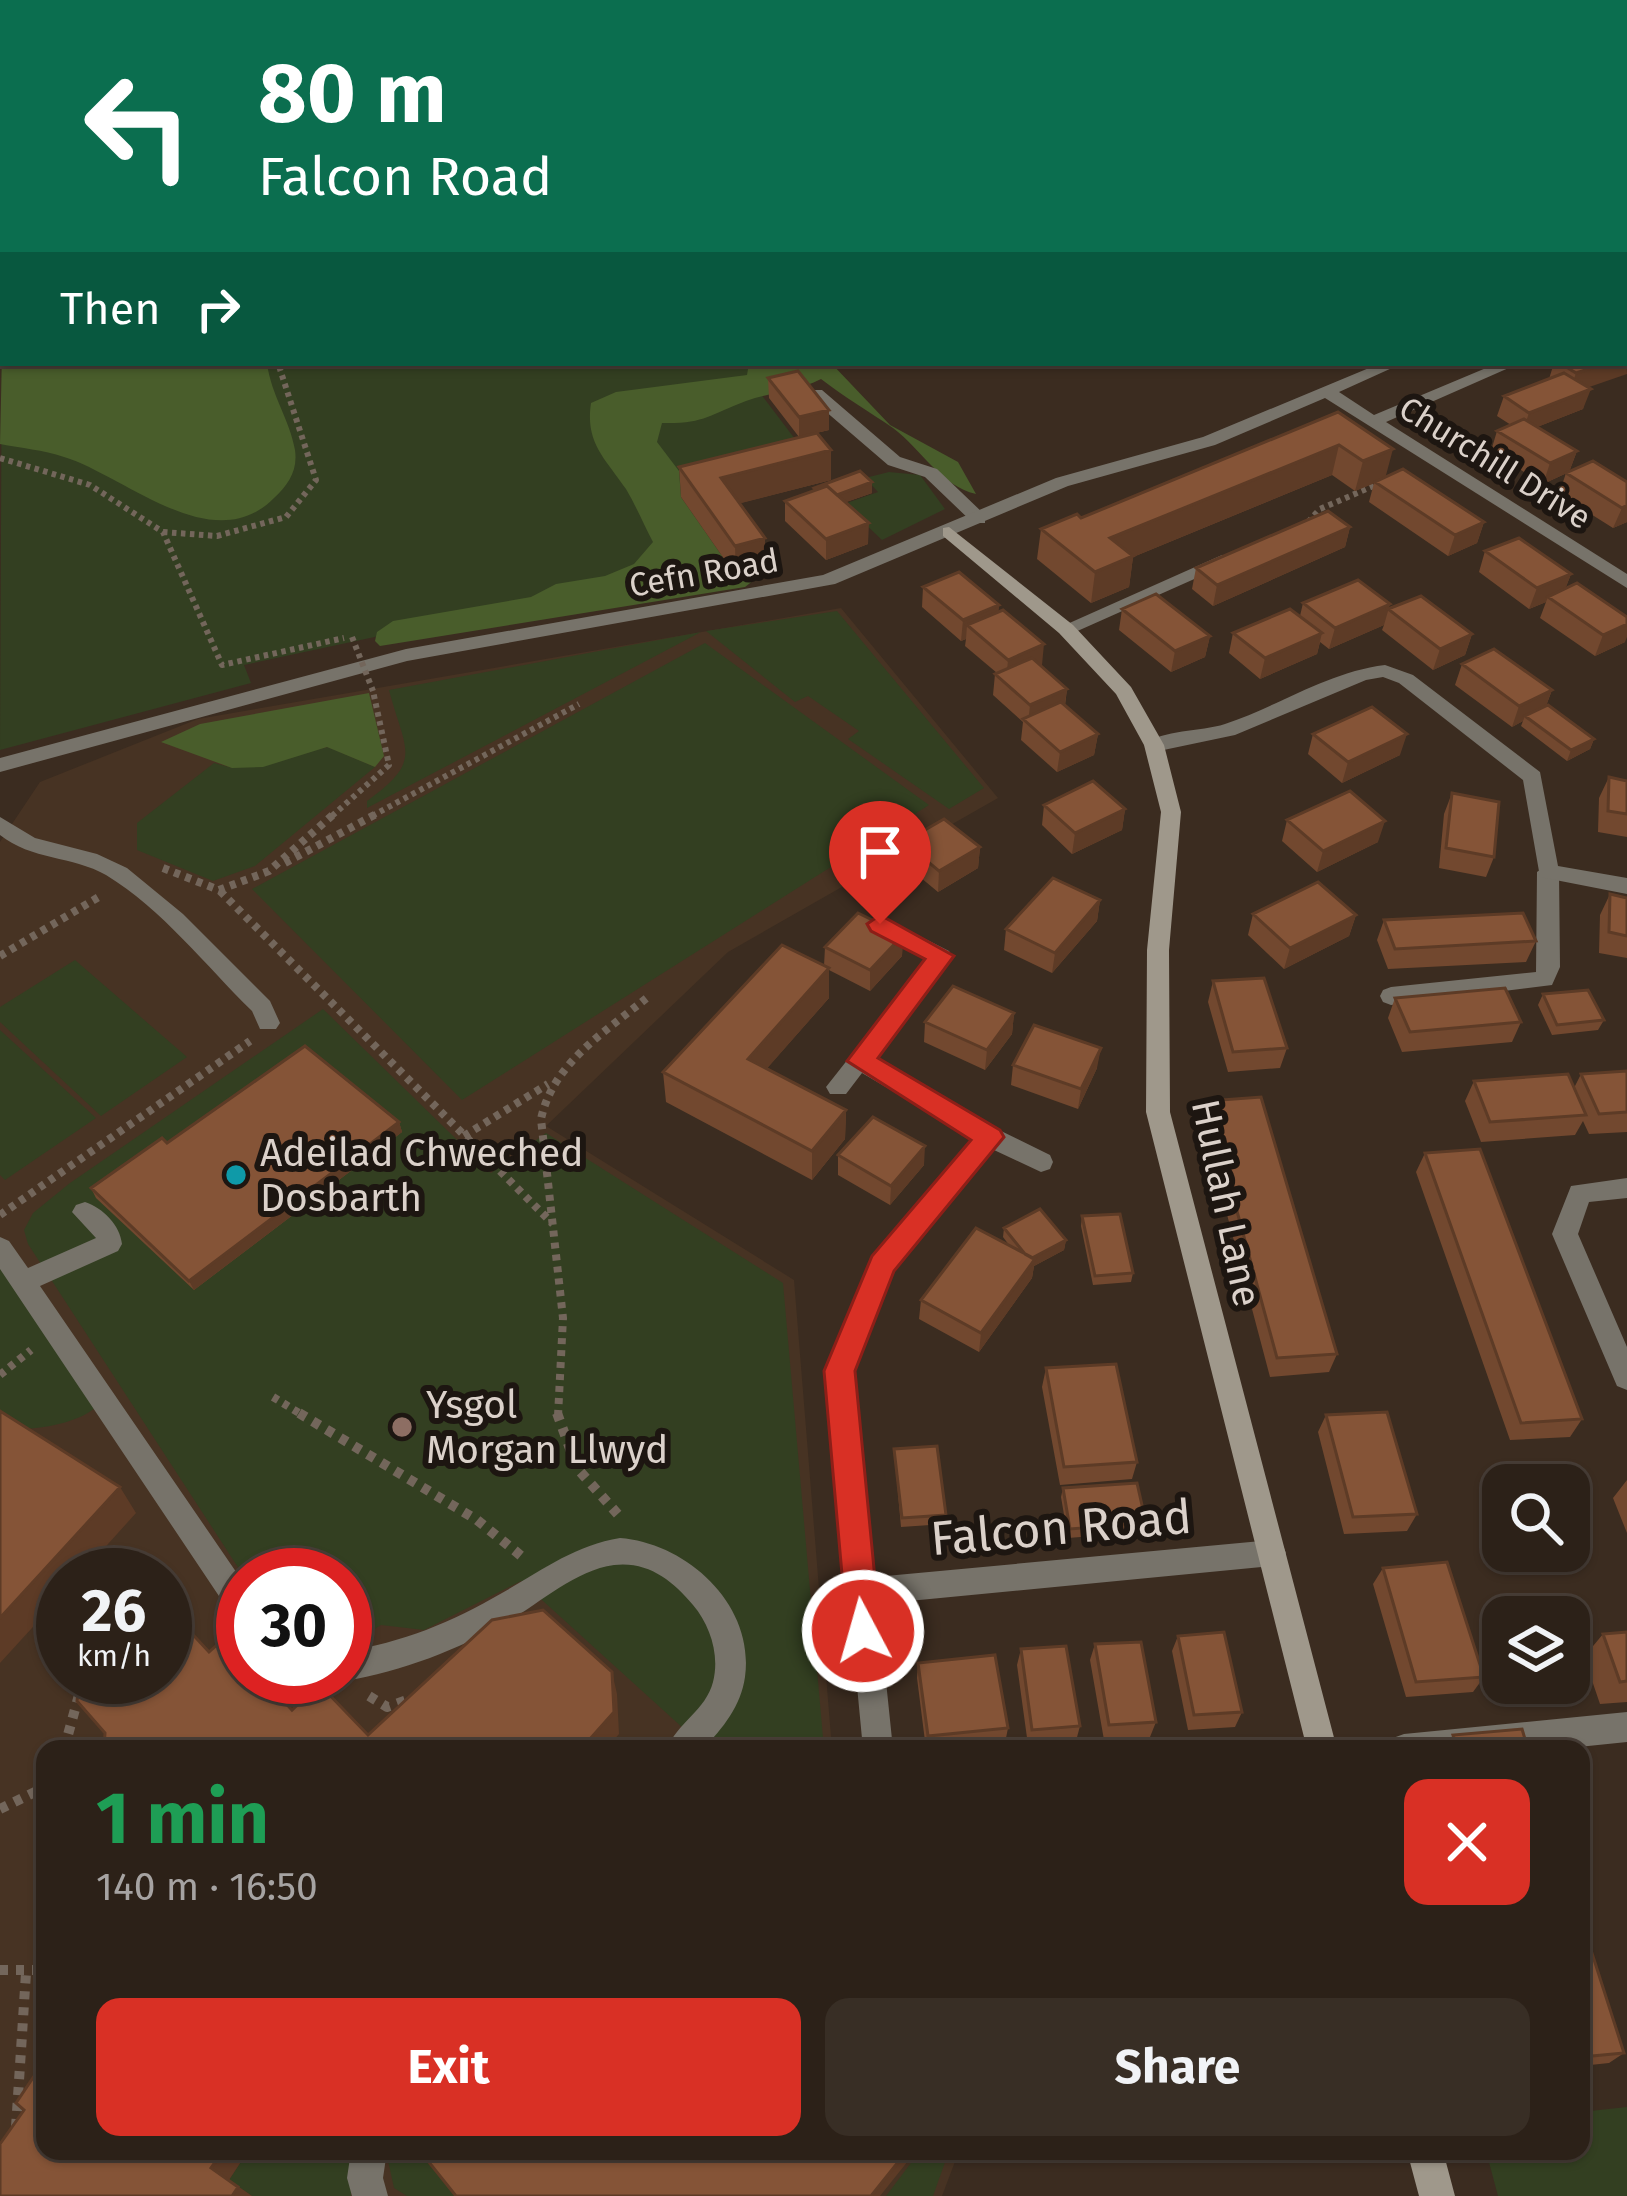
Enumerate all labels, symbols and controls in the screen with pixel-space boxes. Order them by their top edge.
text: 80 m [258,43,447,144]
icon: left [60,48,216,204]
text: Falcon Road [258,145,552,209]
icon: right [185,276,251,342]
text: Then [60,282,161,336]
street label: Churchill Drive [1392,388,1598,538]
street label: Cefn Road [626,540,782,606]
pin [829,801,931,924]
icon: arrive [847,819,913,885]
street label: Hullah Lane [1182,1095,1270,1311]
place label: Adeilad Chweched Dosbarth [260,1130,584,1221]
marker: Adeilad Chweched Dosbarth [223,1162,249,1188]
place label: Ysgol Morgan Llwyd [426,1382,668,1473]
marker: Ysgol Morgan Llwyd [389,1414,415,1440]
map controls [1482,1464,1590,1704]
button: search [1482,1464,1590,1572]
street label: Falcon Road [928,1488,1194,1568]
speed limit sign: 30 [216,1548,372,1704]
position arrow [800,1568,926,1694]
text: 26 [82,1575,146,1647]
button: layers [1482,1596,1590,1704]
text: km/h [77,1638,151,1674]
text: 1 min [96,1776,269,1862]
button: close [1404,1779,1530,1905]
text: 140 m · 16:50 [96,1864,318,1910]
button: Exit [96,1998,801,2136]
button: Share [825,1998,1530,2136]

